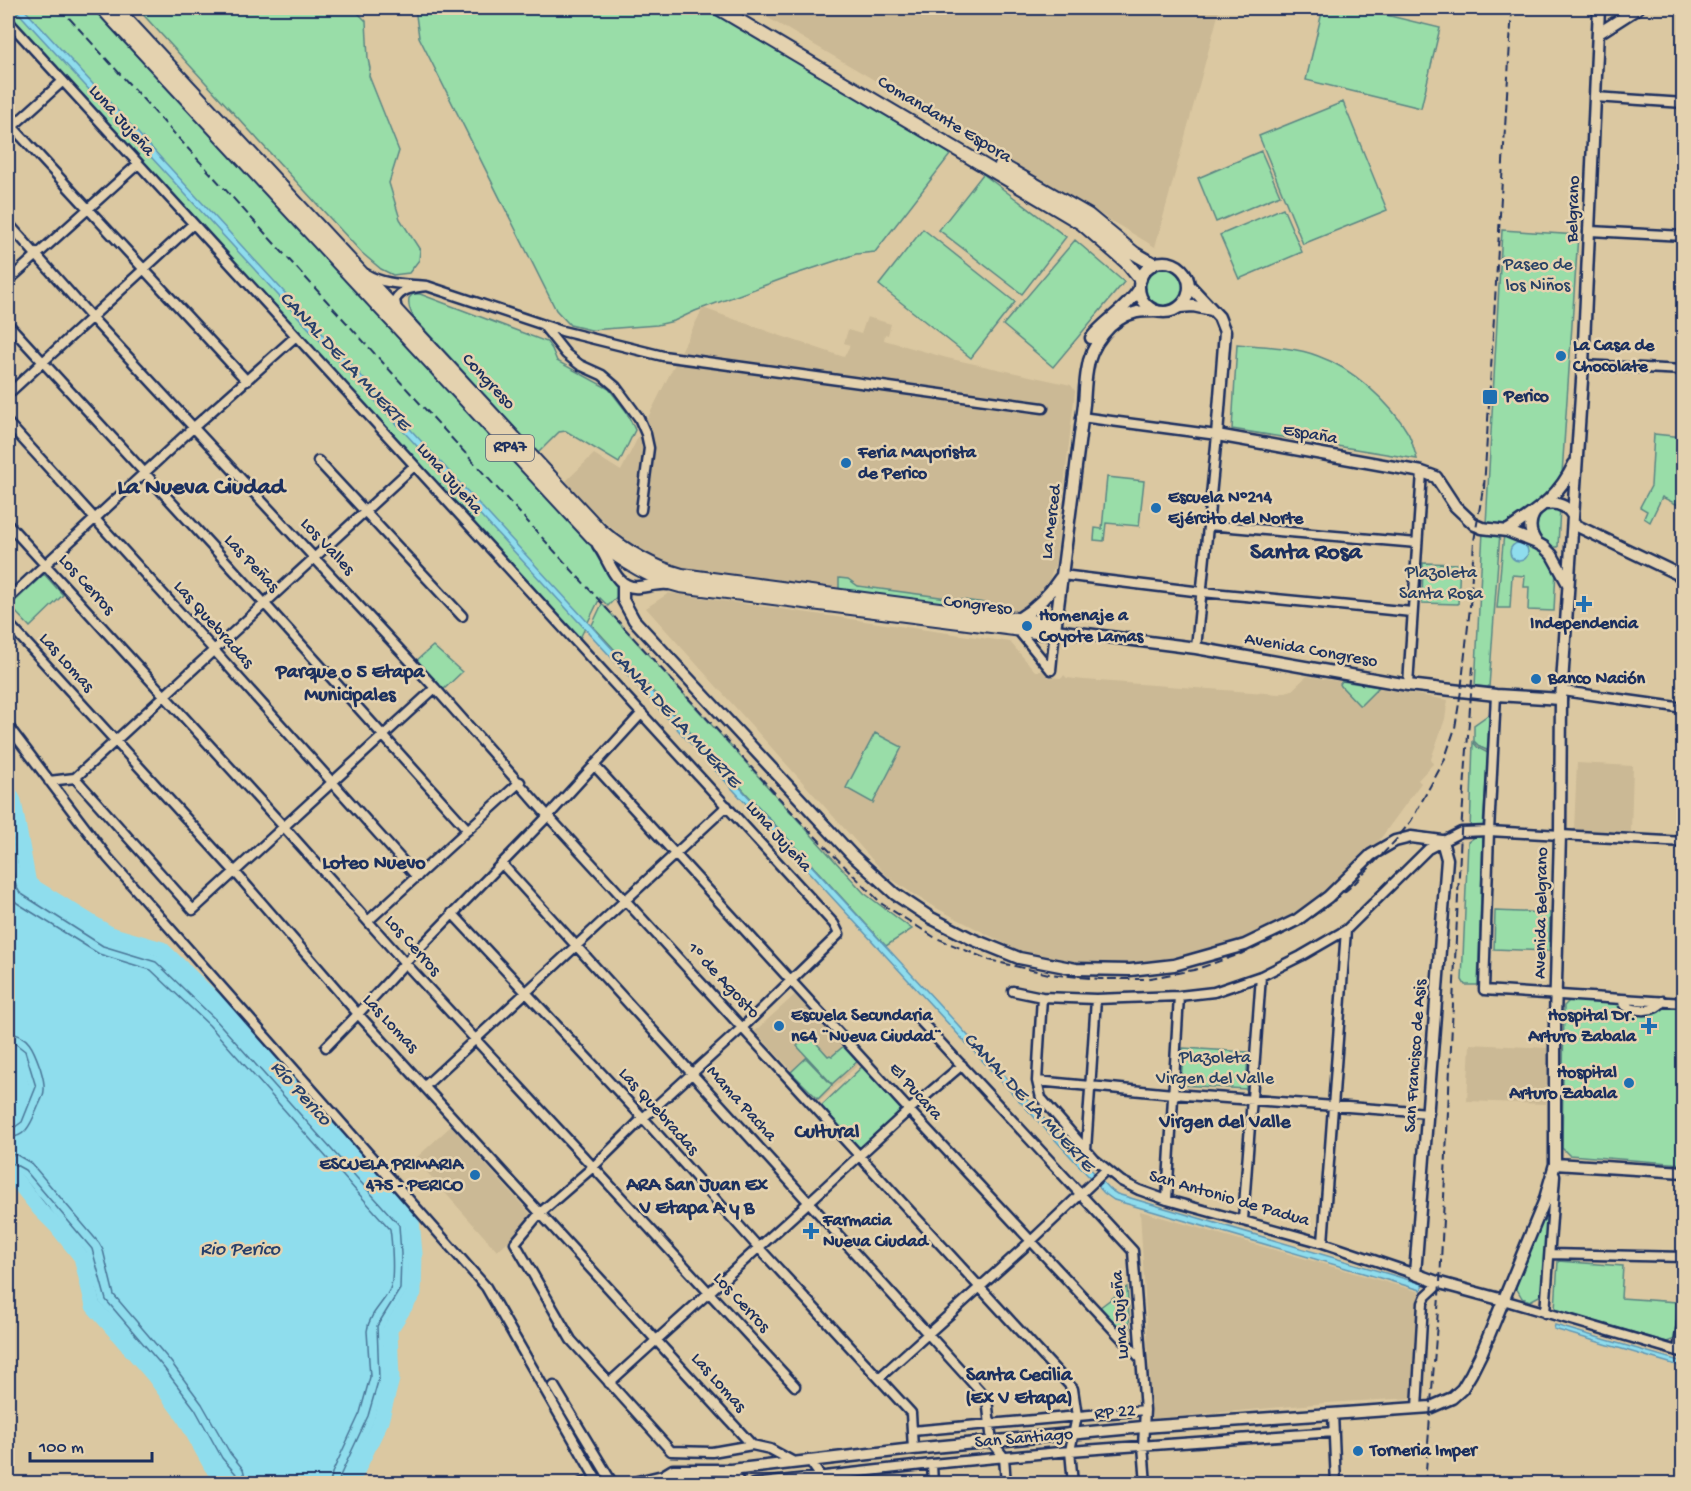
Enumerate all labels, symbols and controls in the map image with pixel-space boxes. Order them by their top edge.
street label: Comandante Espora [873,72,1016,169]
street label: Luna Jujeña [83,81,159,162]
street label: Belgrano [1562,175,1586,244]
park label: Paseo de los Niños [1502,255,1573,297]
water label: CANAL DE LA MUERTE [273,288,416,438]
place label: La Casa de Chocolate [1572,336,1655,378]
street label: Congreso [457,349,519,415]
marker: La Casa de Chocolate [1554,349,1568,363]
place label: Perico [1503,387,1550,408]
marker: Perico [1481,388,1499,406]
street label: España [1281,420,1340,450]
road number: RP47 [486,435,534,461]
street label: Luna Jujeña [411,439,487,520]
place label: Feria Mayorista de Perico [857,443,977,485]
marker: Feria Mayorista de Perico [839,456,853,470]
district label: La Nueva Ciudad [117,474,288,503]
street label: La Merced [1037,482,1067,560]
place label: Escuela Nº214 Ejército del Norte [1168,488,1304,530]
marker: Escuela Nº214 Ejército del Norte [1149,501,1163,515]
street label: Los Valles [295,514,360,581]
street label: Las Peñas [219,531,284,598]
district label: Santa Rosa [1250,539,1364,568]
street label: Los Cerros [53,550,120,621]
park label: Plazoleta Santa Rosa [1399,563,1484,605]
street label: Las Quebradas [168,577,259,674]
street label: Congreso [942,591,1014,621]
marker: Independencia [1577,597,1591,611]
place label: Homenaje a Coyote Lamas [1038,606,1145,648]
place label: Independencia [1530,614,1639,635]
marker: Homenaje a Coyote Lamas [1020,619,1034,633]
street label: Las Lomas [34,629,99,698]
street label: Avenida Congreso [1243,629,1379,673]
water label: CANAL DE LA MUERTE [603,645,746,795]
district label: Parque o 5 Etapa Municipales [275,662,425,708]
place label: Banco Nación [1547,669,1646,690]
marker: Banco Nación [1529,672,1543,686]
street label: Luna Jujeña [740,797,816,878]
street label: Avenida Belgrano [1530,847,1554,979]
district label: Loteo Nuevo [322,853,426,876]
street label: Los Cerros [379,911,446,982]
street label: 1º de Agosto [682,938,764,1024]
street label: San Francisco de Asis [1400,977,1432,1133]
street label: Las Lomas [357,990,423,1059]
place label: Escuela Secundaria n64 ¨Nueva Ciudad¨ [791,1006,942,1048]
place label: Hospital Dr. Arturo Zabala [1527,1006,1637,1048]
marker: Hospital Dr. Arturo Zabala [1640,1017,1658,1035]
marker: Escuela Secundaria n64 ¨Nueva Ciudad¨ [772,1019,786,1033]
water label: CANAL DE LA MUERTE [957,1029,1100,1179]
park label: Plazoleta Virgen del Valle [1155,1048,1275,1090]
water label: Río Perico [265,1057,336,1133]
street label: El Pucara [884,1059,947,1126]
street label: Mama Pacha [701,1062,781,1147]
place label: Hospital Arturo Zabala [1508,1063,1618,1105]
street label: Las Quebradas [613,1064,704,1161]
marker: Hospital Arturo Zabala [1622,1076,1636,1090]
district label: Virgen del Valle [1158,1112,1291,1135]
district label: Cultural [794,1122,860,1145]
place label: ESCUELA PRIMARIA 475 - PERICO [319,1155,464,1197]
street label: San Antonio de Padua [1146,1166,1313,1232]
marker: ESCUELA PRIMARIA 475 - PERICO [468,1168,482,1182]
district label: ARA San Juan Ex V Etapa A y B [625,1175,768,1221]
place label: Farmacia Nueva Ciudad [822,1211,930,1253]
marker: Farmacia Nueva Ciudad [804,1224,818,1238]
water label: Rio Perico [200,1239,282,1262]
street label: Los Cerros [708,1269,775,1338]
street label: Luna Jujeña [1107,1269,1135,1360]
street label: Las Lomas [686,1349,751,1418]
district label: Santa Cecilia (Ex V Etapa) [965,1365,1073,1411]
street label: RP 22 [1094,1401,1137,1425]
street label: San Santiago [974,1424,1074,1454]
scale bar [30,1425,152,1463]
text: 100 m [38,1438,84,1459]
place label: Torneria Imper [1368,1441,1479,1462]
marker: Torneria Imper [1351,1444,1365,1458]

